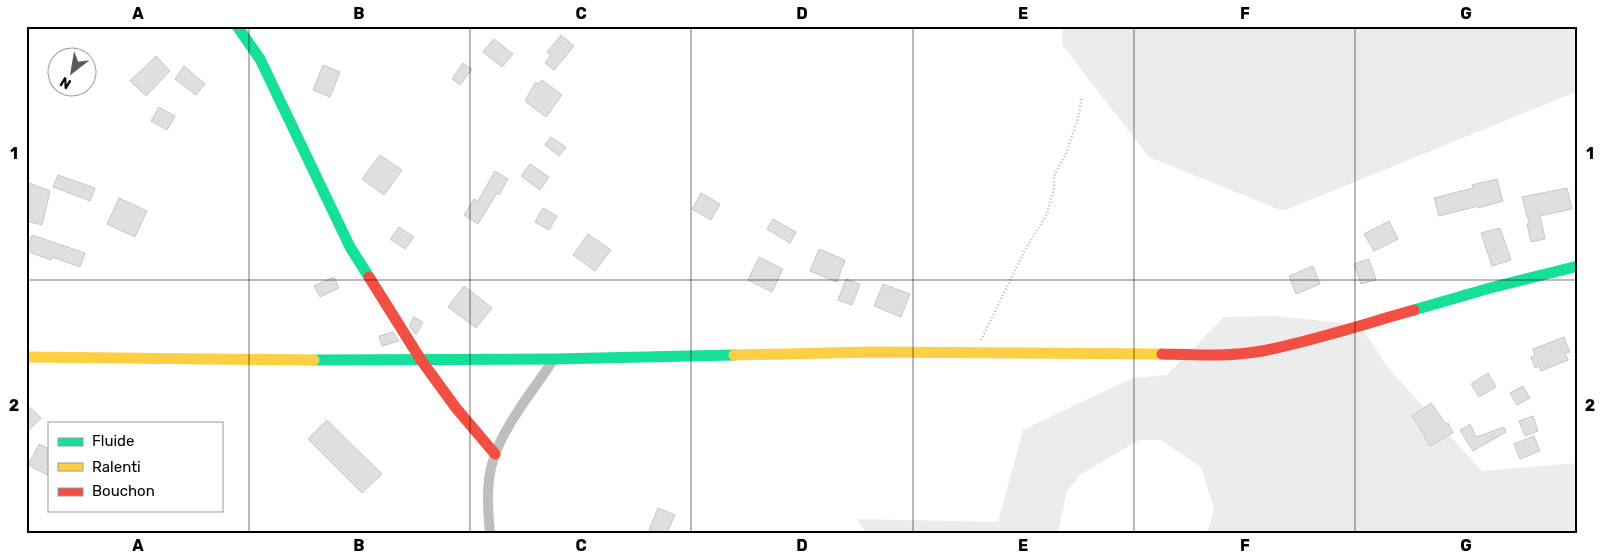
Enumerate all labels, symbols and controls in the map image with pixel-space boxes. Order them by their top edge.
text: A [132,4,144,23]
text: B [353,4,365,23]
text: C [575,4,587,23]
text: D [796,4,808,23]
text: E [1018,4,1028,23]
text: F [1240,4,1250,23]
text: G [1460,4,1472,23]
north arrow [48,48,98,98]
text: N [57,73,74,93]
text: 1 [10,144,18,163]
text: 1 [1586,144,1594,163]
text: 2 [9,396,19,415]
text: 2 [1585,396,1595,415]
legend [48,422,222,512]
text: Fluide [92,432,134,450]
text: Ralenti [92,458,141,476]
text: Bouchon [92,482,155,500]
text: A [132,536,144,555]
text: B [353,536,365,555]
text: C [575,536,587,555]
text: D [796,536,808,555]
text: E [1018,536,1028,555]
text: F [1240,536,1250,555]
text: G [1460,536,1472,555]

